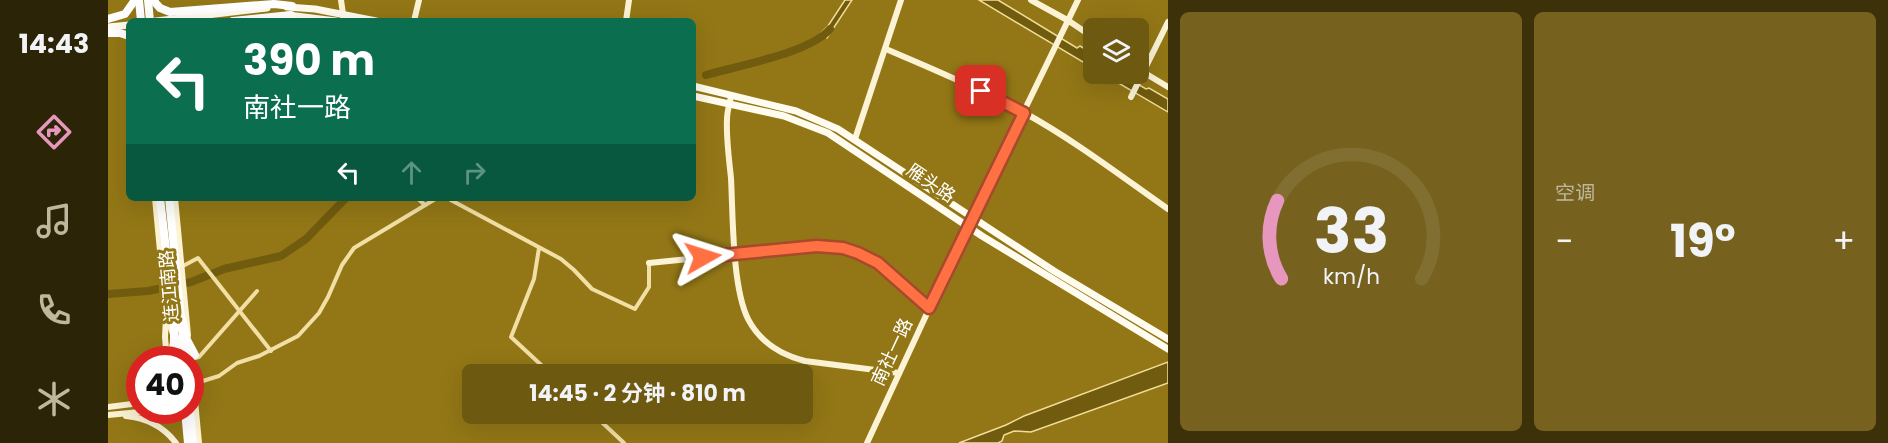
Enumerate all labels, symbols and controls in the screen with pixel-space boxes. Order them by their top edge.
map controls [1083,18,1149,84]
button: layers [1083,18,1149,84]
text: 14:43 [19,25,89,62]
text: 390 m [243,31,375,90]
icon: left [144,42,222,120]
pin [955,65,1006,116]
icon: arrive [964,74,997,107]
text: 南社一路 [243,89,351,126]
icon: directions [33,111,75,153]
icon: left [332,156,365,189]
icon: ahead [395,156,428,189]
icon: right [458,156,491,189]
street label: 雁头路 [902,157,961,208]
text: 空调 [1555,179,1595,207]
text: 33 [1313,187,1389,275]
icon: music [33,200,75,242]
text: 19° [1670,210,1736,273]
text: − [1555,218,1573,265]
text: + [1832,218,1855,265]
position arrow [671,225,735,289]
street label: 连江南路 [153,249,184,323]
text: km/h [1322,261,1380,292]
icon: phone [33,289,75,331]
street label: 南社一路 [865,314,918,390]
speed limit sign: 40 [126,346,204,424]
icon: climate [33,378,75,420]
text: 14:45 · 2 分钟 · 810 m [529,378,746,409]

